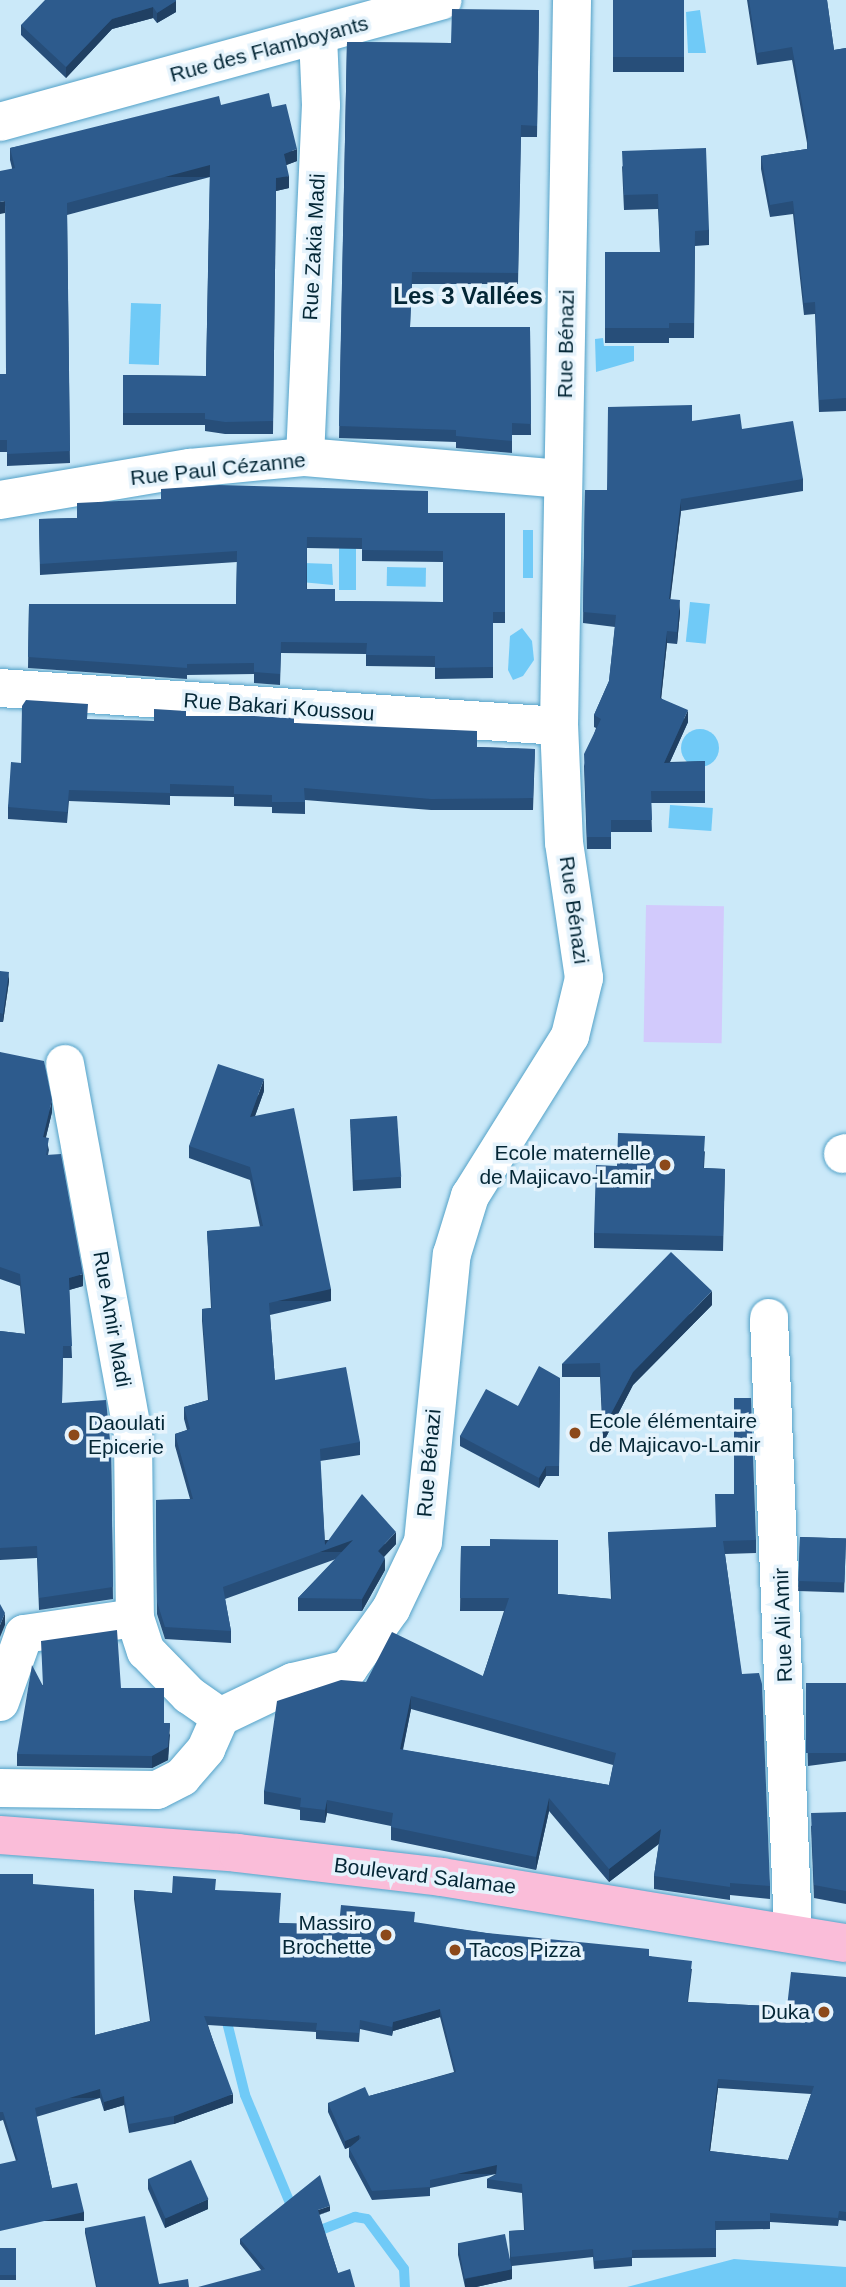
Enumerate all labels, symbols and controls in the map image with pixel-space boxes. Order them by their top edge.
street label: Rue des Flamboyants [167,10,371,88]
street label: Rue Zakia Madi [298,173,330,321]
district label: Les 3 Vallées [393,282,543,310]
street label: Rue Bénazi [552,290,580,398]
street label: Rue Paul Cézanne [129,447,307,491]
street label: Rue Bakari Koussou [183,688,375,726]
street label: Rue Bénazi [554,854,594,966]
place label: Ecole maternelle de Majicavo-Lamir [479,1140,651,1190]
marker: Ecole maternelle de Majicavo-Lamir [657,1157,673,1173]
street label: Rue Amir Madi [88,1248,136,1390]
street label: Rue Bénazi [412,1408,446,1518]
place label: Ecole élémentaire de Majicavo-Lamir [589,1408,761,1458]
place label: Daoulati Epicerie [88,1410,165,1460]
marker: Ecole élémentaire de Majicavo-Lamir [567,1425,583,1441]
marker: Daoulati Epicerie [66,1427,82,1443]
street label: Rue Ali Amir [768,1566,798,1684]
street label: Boulevard Salamae [333,1852,517,1900]
place label: Massiro Brochette [282,1910,372,1960]
marker: Massiro Brochette [378,1927,394,1943]
place label: Tacos Pizza [469,1937,581,1963]
marker: Tacos Pizza [447,1942,463,1958]
place label: Duka [761,1999,810,2025]
marker: Duka [816,2004,832,2020]

